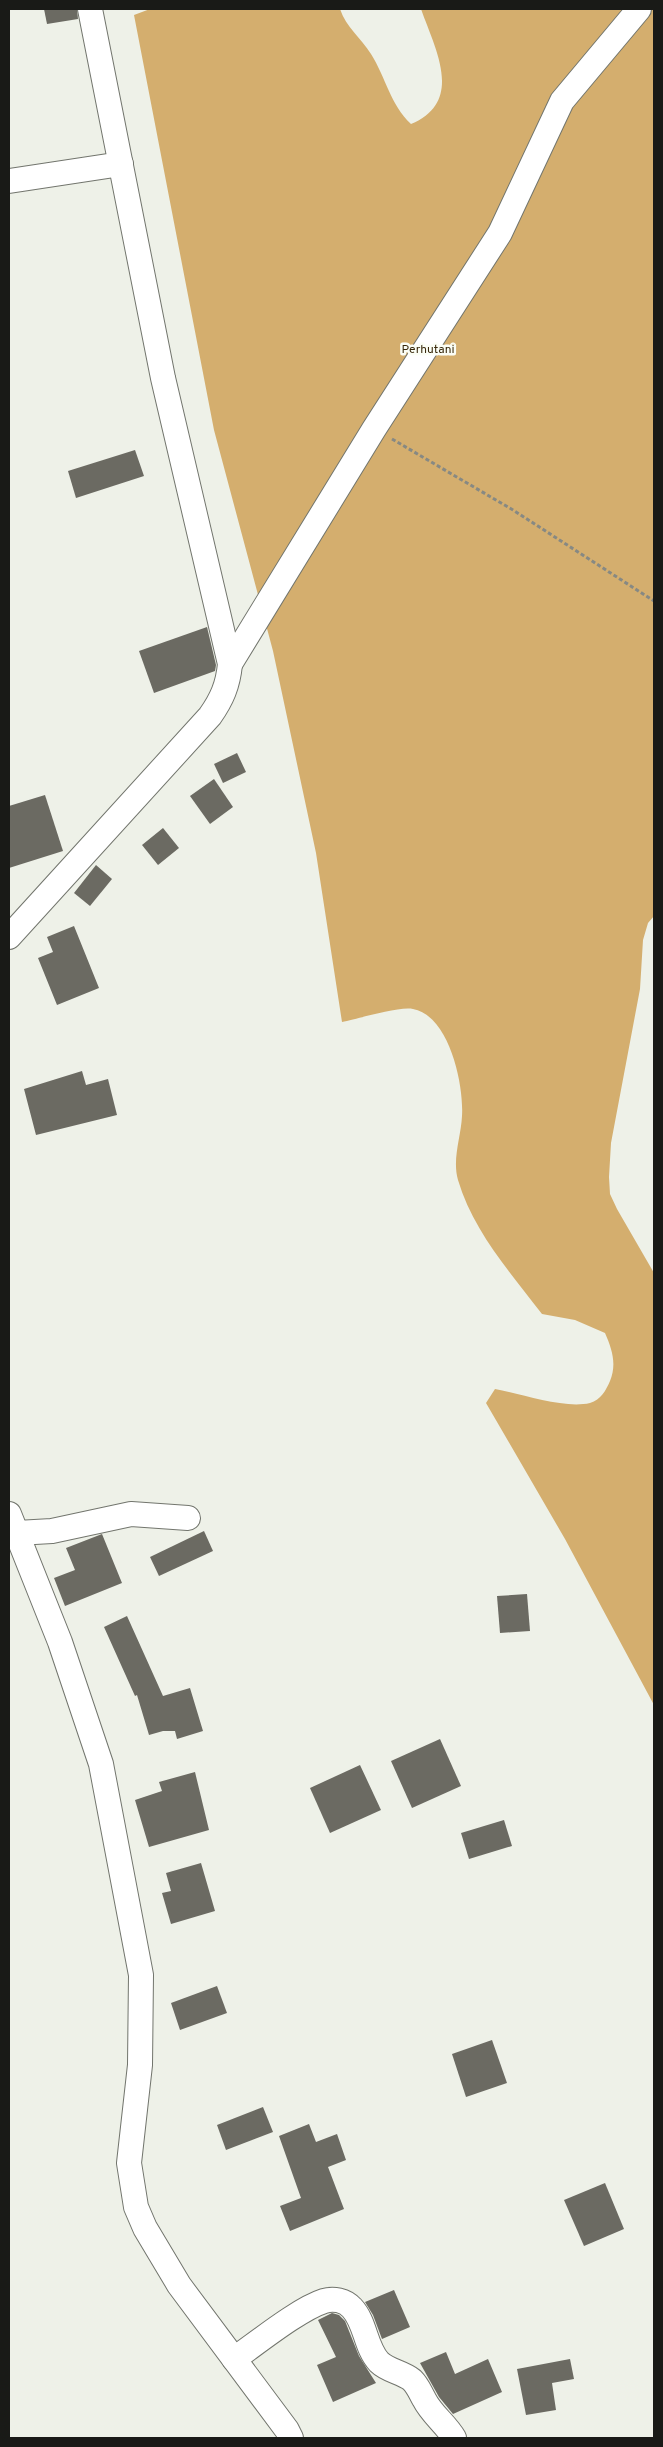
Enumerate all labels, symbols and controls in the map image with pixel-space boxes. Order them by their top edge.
park label: Perhutani [402,342,454,358]

